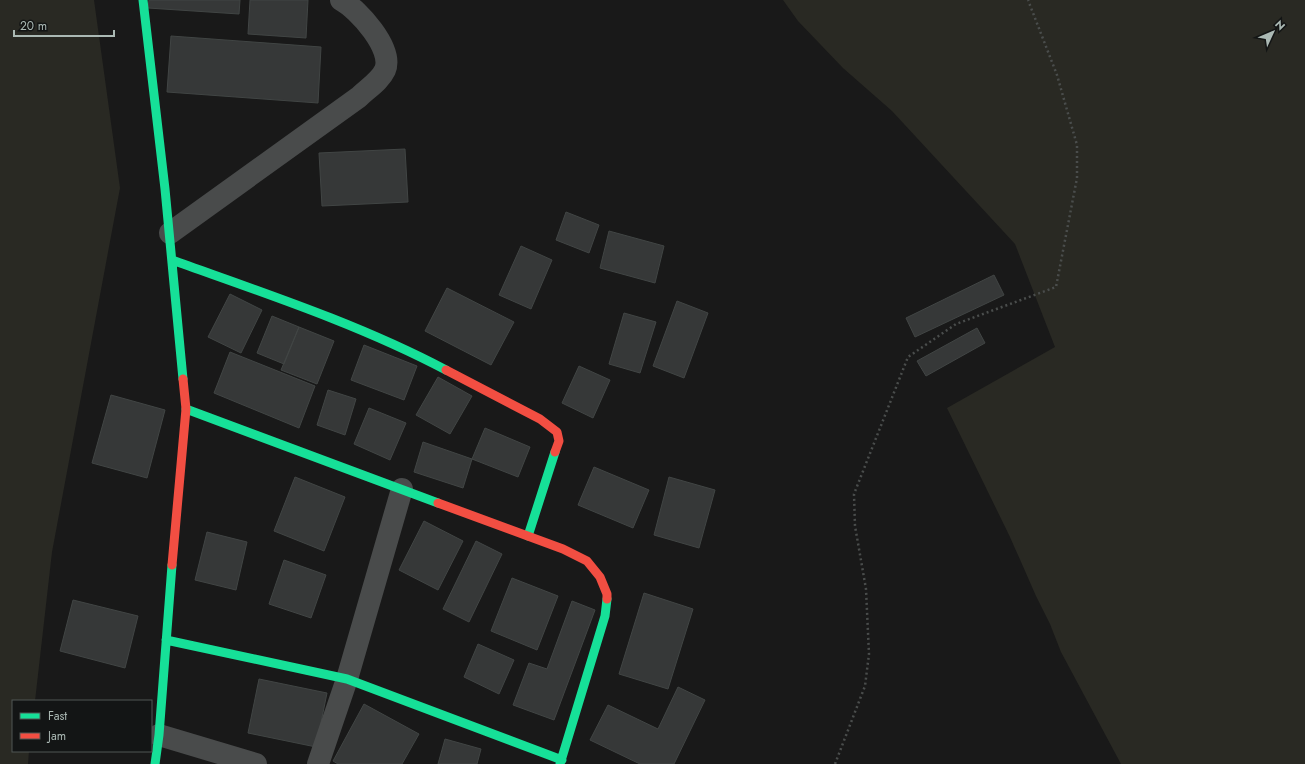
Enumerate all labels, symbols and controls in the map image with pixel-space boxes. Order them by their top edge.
scale bar [14,12,114,38]
north arrow [1253,12,1293,52]
text: N [1271,16,1289,34]
text: 20 m [20,17,47,35]
legend [12,700,152,752]
text: Fast [48,707,67,725]
text: Jam [46,727,66,745]

